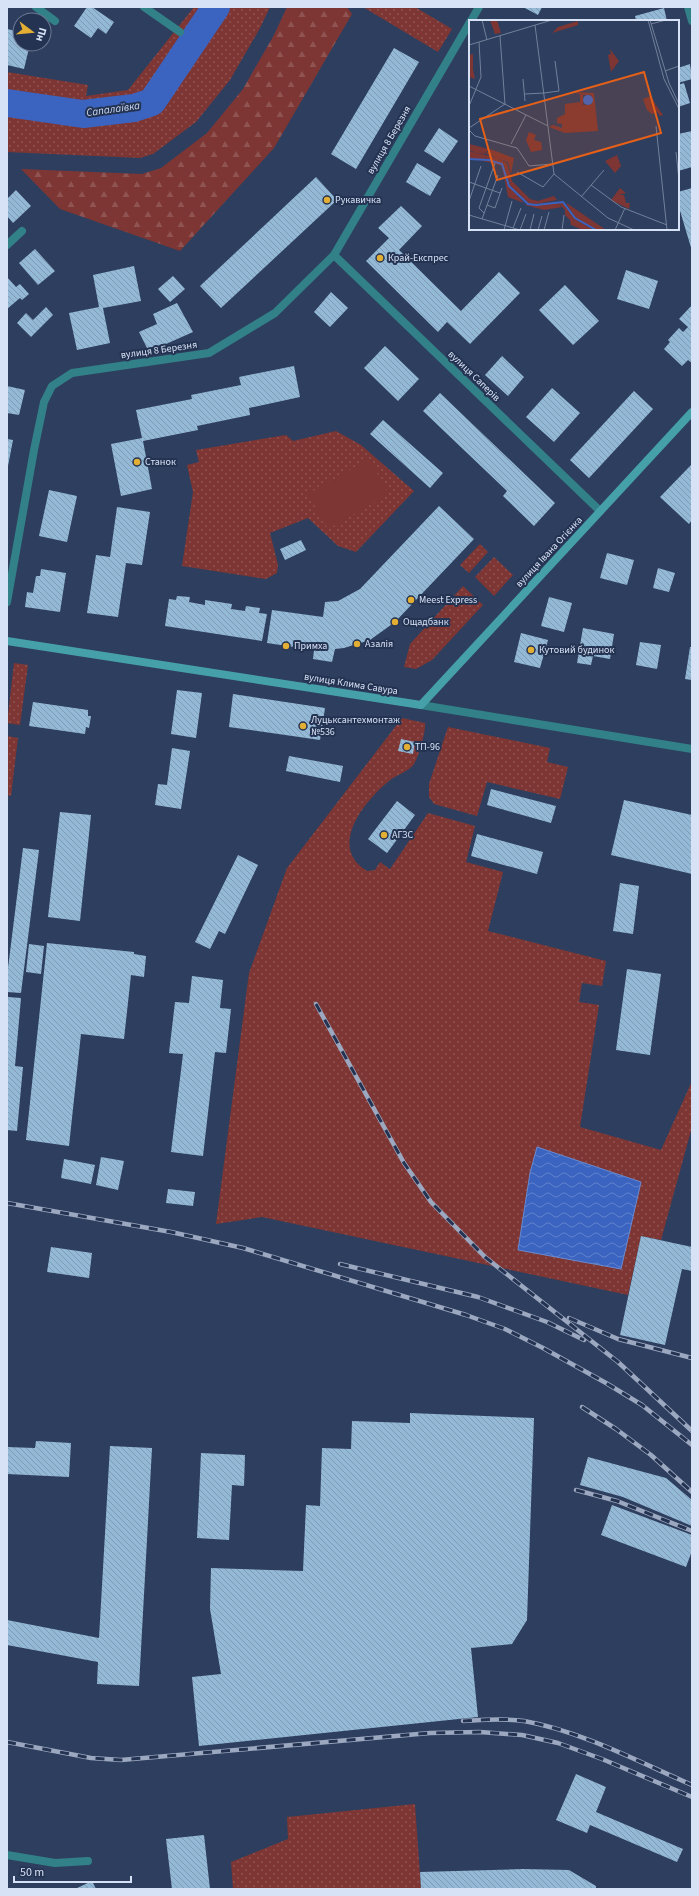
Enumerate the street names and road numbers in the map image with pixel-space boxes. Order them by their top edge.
street label: вулиця 8 Березня [364,103,414,177]
street label: вулиця 8 Березня [120,338,198,362]
street label: вулиця Саперів [445,347,503,405]
street label: вулиця Івана Огієнка [512,514,586,590]
street label: вулиця Клима Савура [303,670,399,698]

